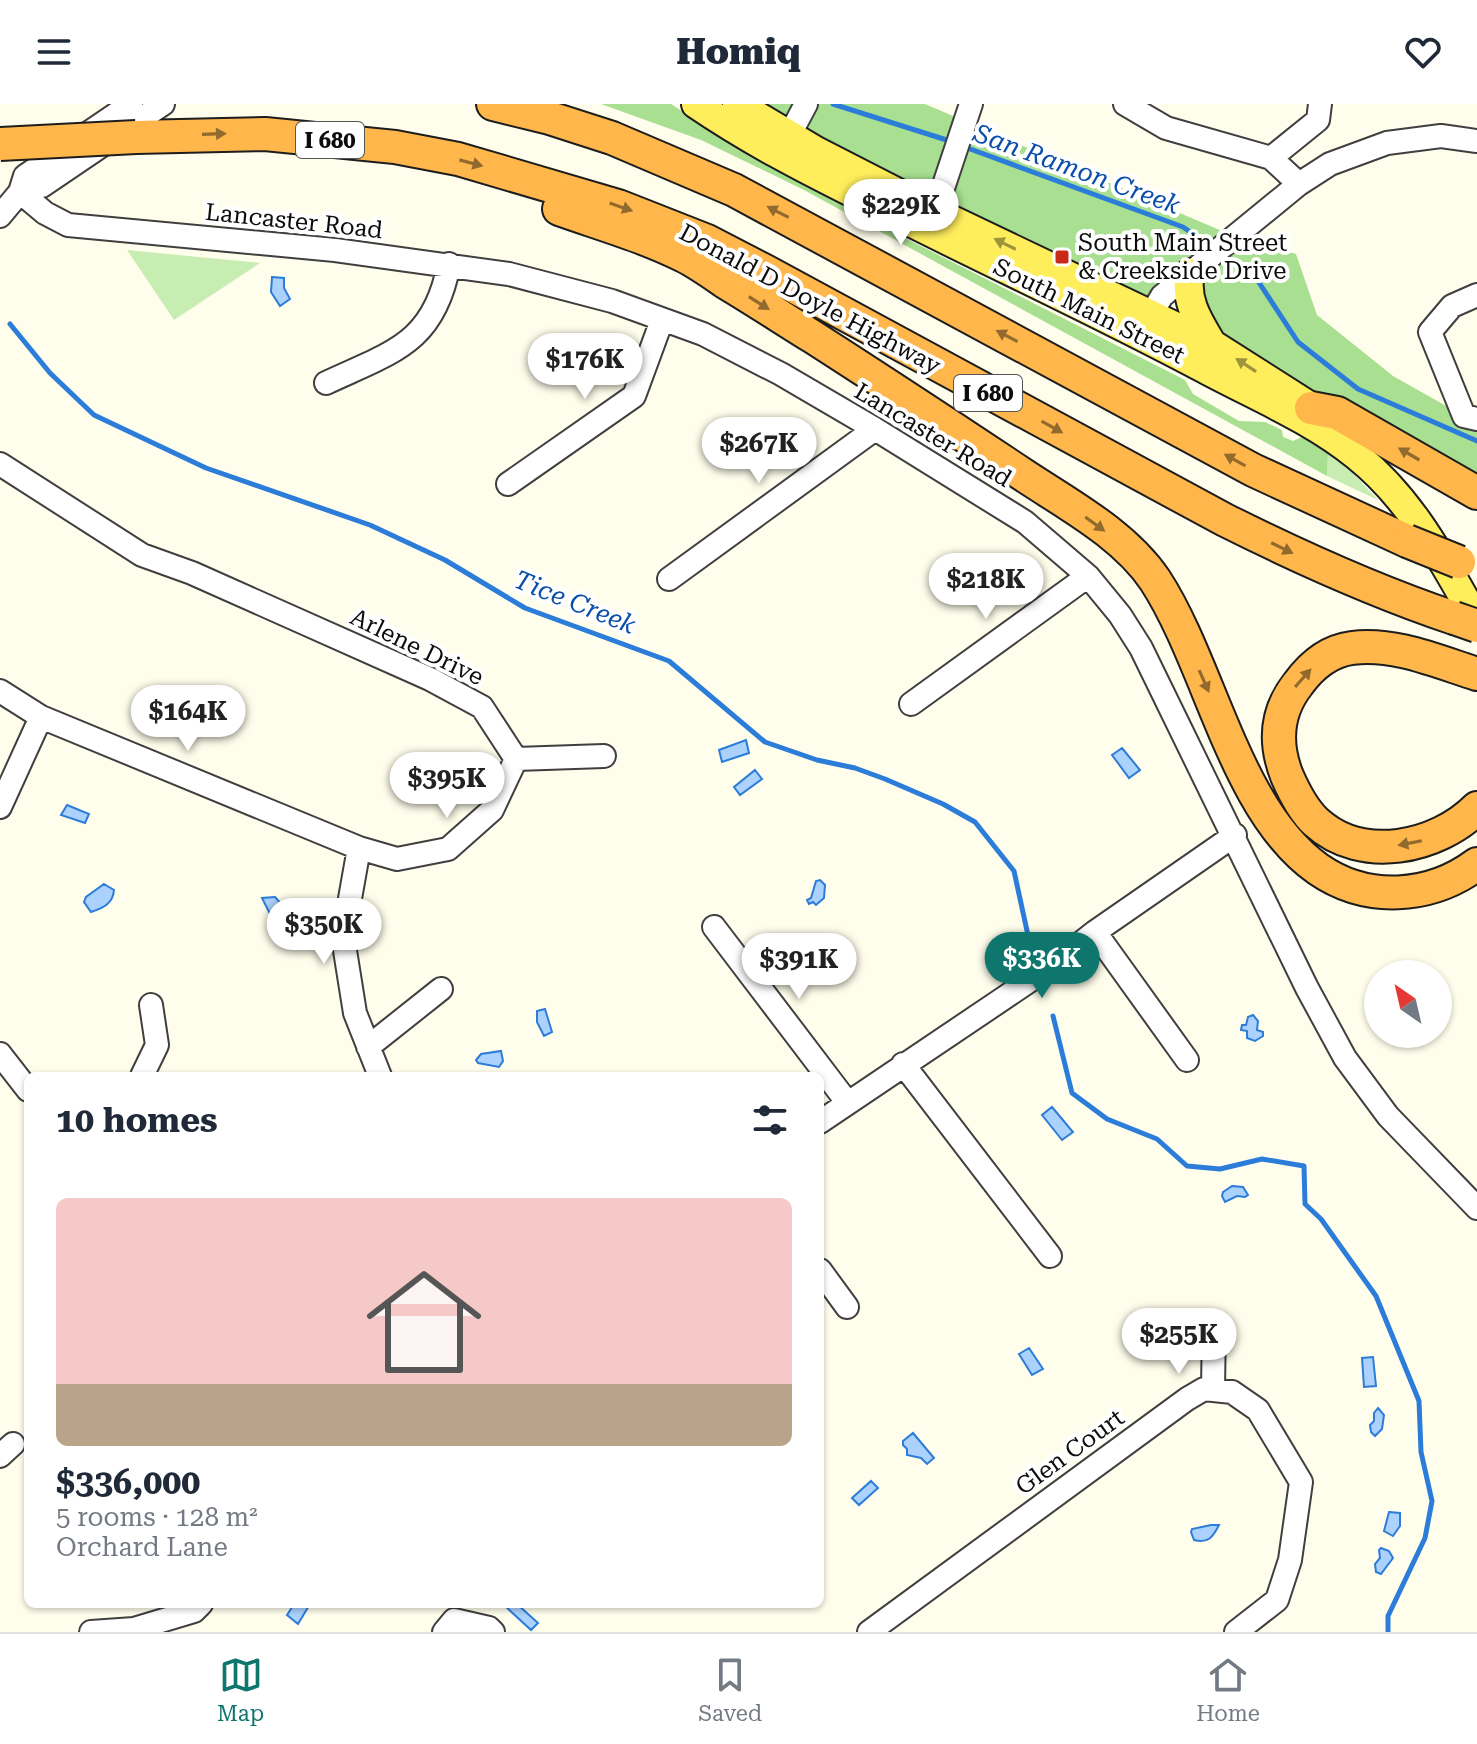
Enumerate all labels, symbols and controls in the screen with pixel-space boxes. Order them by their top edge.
icon: menu [32,30,76,74]
icon: heart [1401,30,1445,74]
text: Homiq [676,31,801,73]
water label: San Ramon Creek [969,117,1185,221]
road number: I 680 [296,122,364,158]
one-way arrow [202,127,227,140]
one-way arrow [459,157,484,169]
pin: $229K [845,179,957,247]
text: $229K [862,190,940,220]
street label: Lancaster Road [204,198,384,244]
one-way arrow [610,202,634,214]
one-way arrow [767,206,790,219]
street label: Donald D Doyle Highway [675,218,946,380]
place label: South Main Street & Creekside Drive [1078,229,1287,285]
one-way arrow [994,237,1017,251]
marker: South Main Street & Creekside Drive [1053,248,1071,266]
street label: South Main Street [989,253,1189,369]
one-way arrow [748,296,770,310]
one-way arrow [996,329,1018,343]
pin: $176K [529,333,641,401]
text: $176K [546,344,624,374]
one-way arrow [1235,359,1257,373]
road number: I 680 [954,375,1022,411]
street label: Lancaster Road [849,377,1017,493]
pin: $267K [703,417,815,485]
one-way arrow [1040,421,1063,434]
text: $267K [720,428,798,458]
one-way arrow [1398,447,1420,461]
one-way arrow [1224,453,1246,467]
one-way arrow [1085,516,1106,531]
one-way arrow [1270,541,1293,555]
pin: $218K [930,553,1042,621]
water label: Tice Creek [510,564,641,640]
text: $218K [947,564,1025,594]
street label: Arlene Drive [346,603,488,691]
one-way arrow [1294,669,1311,689]
one-way arrow [1198,670,1211,693]
pin: $164K [132,685,244,753]
text: $164K [149,696,227,726]
pin: $395K [391,752,503,820]
text: $395K [408,763,486,793]
one-way arrow [1397,838,1422,850]
pin: $350K [268,898,380,966]
text: $350K [285,909,363,939]
pin: $336K [986,932,1098,1000]
pin: $391K [743,933,855,1001]
text: $336K [1003,943,1081,973]
text: $391K [760,944,838,974]
north arrow [1364,960,1452,1048]
map controls [1364,960,1452,1048]
icon: filters [748,1098,792,1142]
text: 10 homes [56,1100,218,1140]
icon: home [352,1250,496,1394]
pin: $255K [1123,1308,1235,1376]
text: $255K [1140,1319,1218,1349]
street label: Glen Court [1010,1403,1130,1501]
text: $336,000 [56,1462,200,1502]
text: 5 rooms · 128 m² [56,1502,258,1532]
text: Orchard Lane [56,1532,228,1562]
tab: Map [217,1653,264,1726]
tab: Saved [698,1653,762,1726]
tab: Home [1196,1653,1260,1726]

